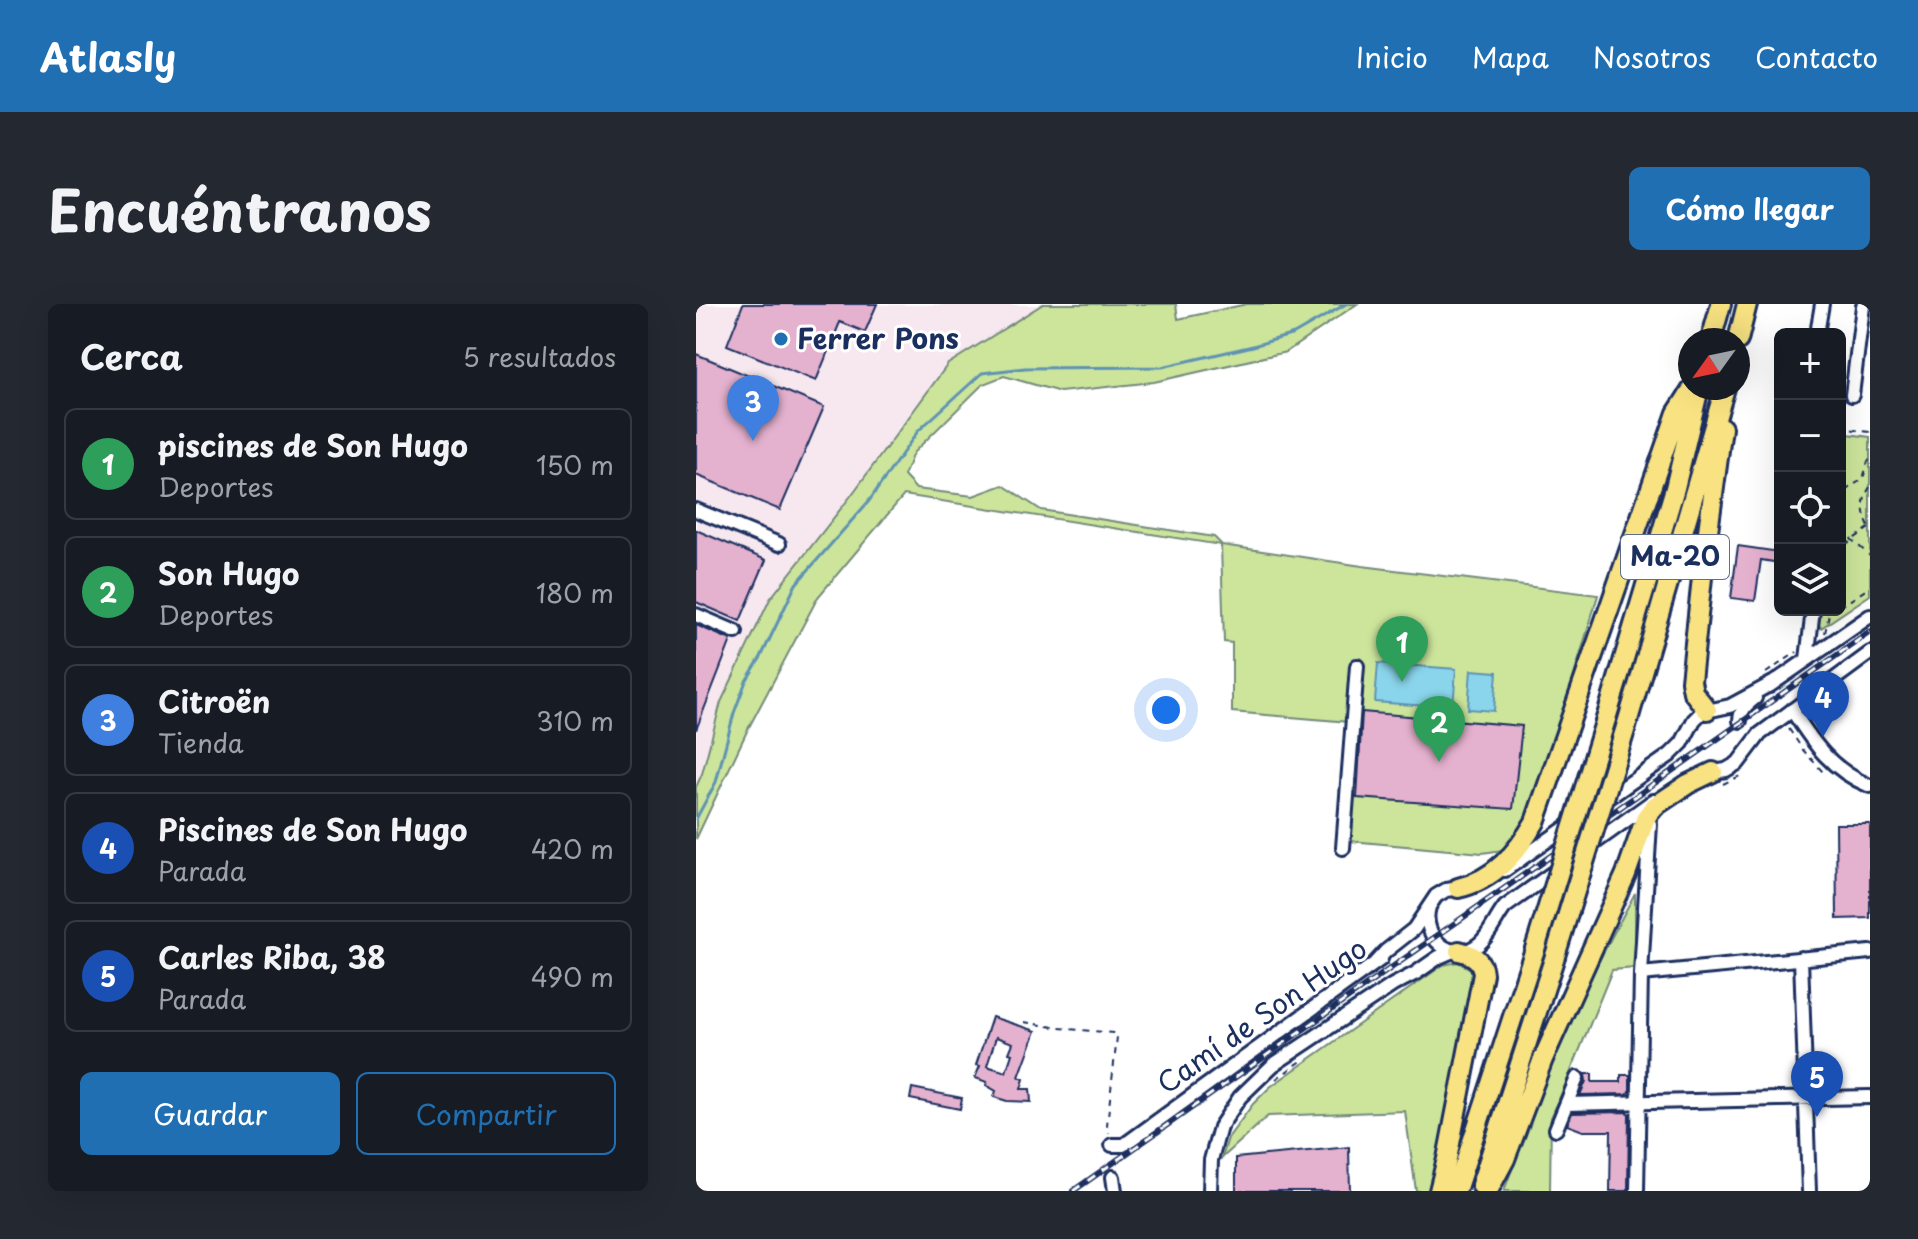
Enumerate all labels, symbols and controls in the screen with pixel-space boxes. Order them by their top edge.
text: Atlasly [40,28,176,85]
text: Inicio [1356,35,1428,78]
text: Mapa [1472,35,1549,78]
text: Nosotros [1593,35,1711,78]
text: Contacto [1755,35,1878,78]
text: Encuéntranos [48,166,432,251]
button: Cómo llegar [1629,167,1870,250]
place label: Ferrer Pons [797,316,959,359]
north arrow [1678,328,1750,400]
map controls [1774,328,1846,616]
button: + [1774,328,1846,400]
text: Cerca [80,330,183,382]
marker: Ferrer Pons [772,330,790,348]
text: 5 resultados [463,337,616,376]
pin: 3 [727,375,779,441]
button: − [1774,400,1846,472]
text: piscines de Son Hugo [158,422,468,467]
text: 1 [102,445,114,484]
text: 150 m [536,445,614,484]
text: Deportes [158,467,273,506]
button: locate [1774,472,1846,544]
road number: Ma-20 [1621,535,1729,579]
button: layers [1774,544,1846,616]
text: Son Hugo [158,550,300,595]
text: 2 [99,573,117,612]
text: 180 m [536,573,614,612]
text: Deportes [158,595,273,634]
pin: 1 [1376,616,1428,682]
pin: 4 [1797,671,1849,737]
text: Citroën [158,678,271,723]
your location [1146,690,1186,730]
pin: 2 [1413,696,1465,762]
text: 3 [99,701,117,740]
text: 310 m [536,701,614,740]
text: Tienda [158,723,244,762]
text: Piscines de Son Hugo [158,806,468,851]
text: 4 [99,829,117,868]
text: 420 m [531,829,614,868]
text: Parada [158,851,246,890]
street label: Camí de Son Hugo [1147,926,1375,1103]
text: Carles Riba, 38 [158,934,386,979]
text: 5 [100,957,116,996]
text: 490 m [531,957,614,996]
text: Parada [158,979,246,1018]
pin: 5 [1791,1051,1843,1117]
button: Guardar [80,1072,340,1155]
button: Compartir [356,1072,616,1155]

